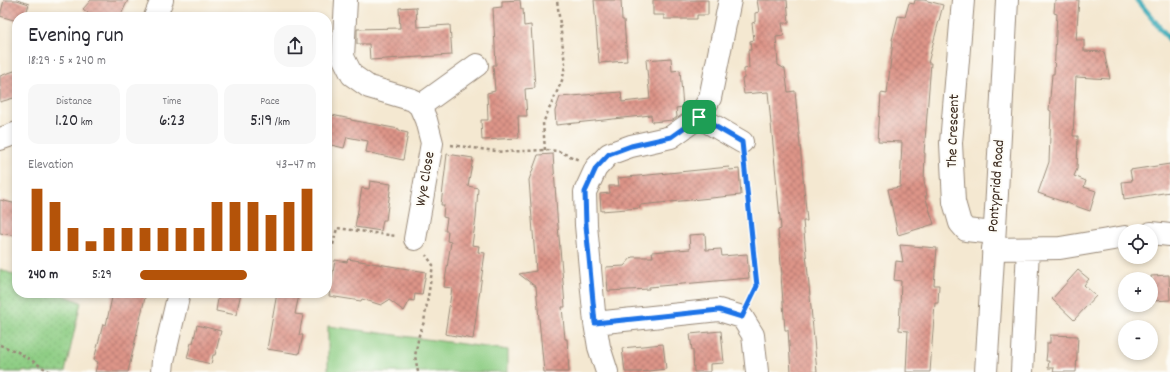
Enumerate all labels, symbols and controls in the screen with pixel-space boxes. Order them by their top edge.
text: Evening run [28,21,124,52]
button: share [274,25,316,67]
text: 18:29 · 5 × 240 m [28,52,106,71]
street label: The Crescent [942,93,966,168]
text: Distance [56,94,92,110]
text: Time [163,94,181,110]
text: Pace [260,94,280,110]
pin [682,100,716,134]
icon: arrive [688,106,710,128]
text: 1.20 [55,110,78,134]
text: 6:23 [159,110,185,134]
text: 5:19 [250,110,272,134]
text: km [78,115,93,131]
text: /km [272,115,290,131]
street label: Pontypridd Road [983,139,1011,233]
street label: Wye Close [410,149,442,208]
text: Elevation [28,156,73,175]
text: 43–47 m [276,156,316,175]
map controls [1118,224,1158,360]
button: locate [1118,224,1158,264]
text: 240 m [28,266,58,285]
text: 5:29 [92,266,112,285]
button: + [1118,272,1158,312]
button: − [1118,320,1158,360]

